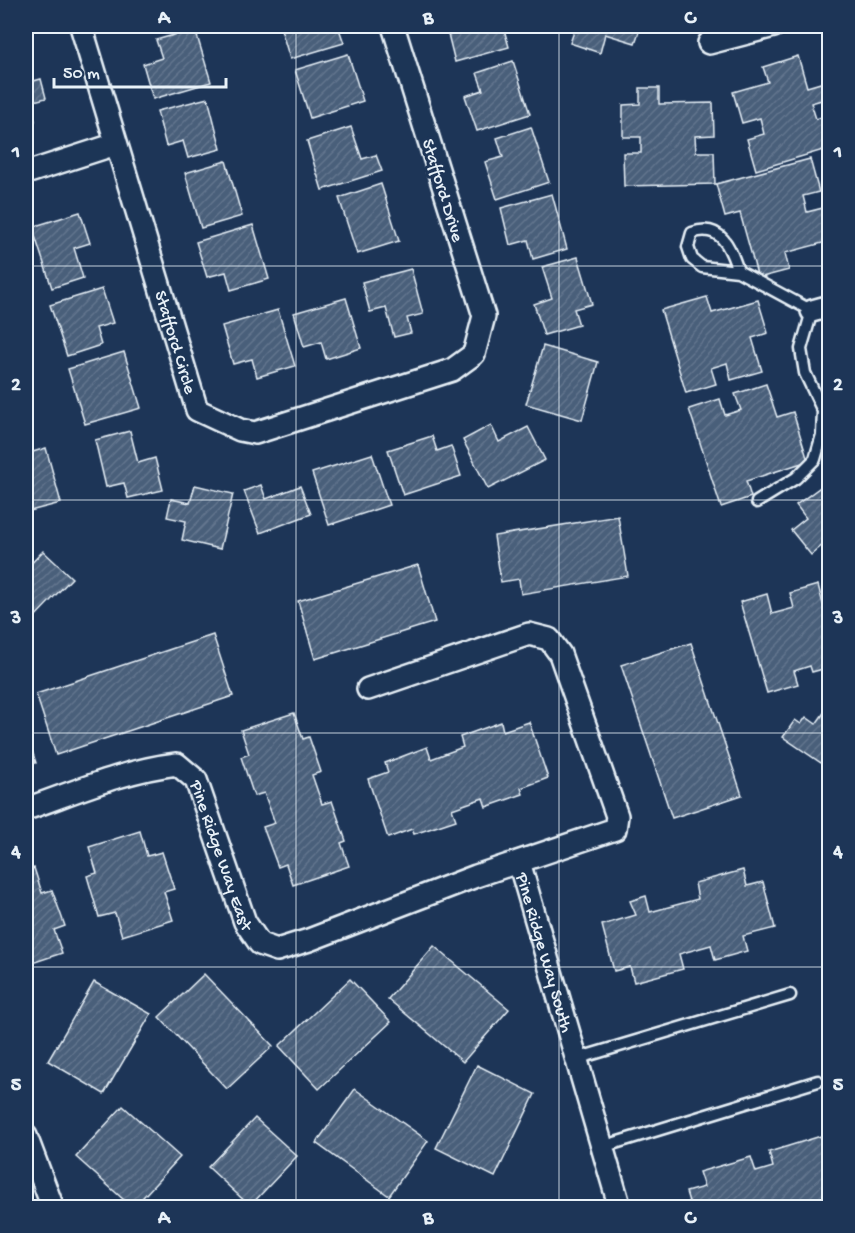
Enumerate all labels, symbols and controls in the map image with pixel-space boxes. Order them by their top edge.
text: A [157,8,172,31]
text: B [422,8,434,31]
text: C [684,8,698,31]
scale bar [54,51,226,89]
text: 50 m [63,64,100,85]
street label: Stafford Drive [416,137,467,245]
text: 1 [11,142,20,165]
text: 1 [833,142,842,165]
street label: Stafford Circle [149,289,200,397]
text: 2 [11,375,21,398]
text: 2 [833,375,843,398]
text: 3 [10,608,21,631]
text: 3 [832,608,843,631]
street label: Pine Ridge Way East [184,777,257,937]
text: 4 [10,842,21,865]
text: 4 [832,842,843,865]
street label: Pine Ridge Way South [509,870,576,1036]
text: 5 [11,1075,22,1098]
text: 5 [833,1075,844,1098]
text: A [157,1208,172,1231]
text: B [422,1208,434,1231]
text: C [684,1208,698,1231]

